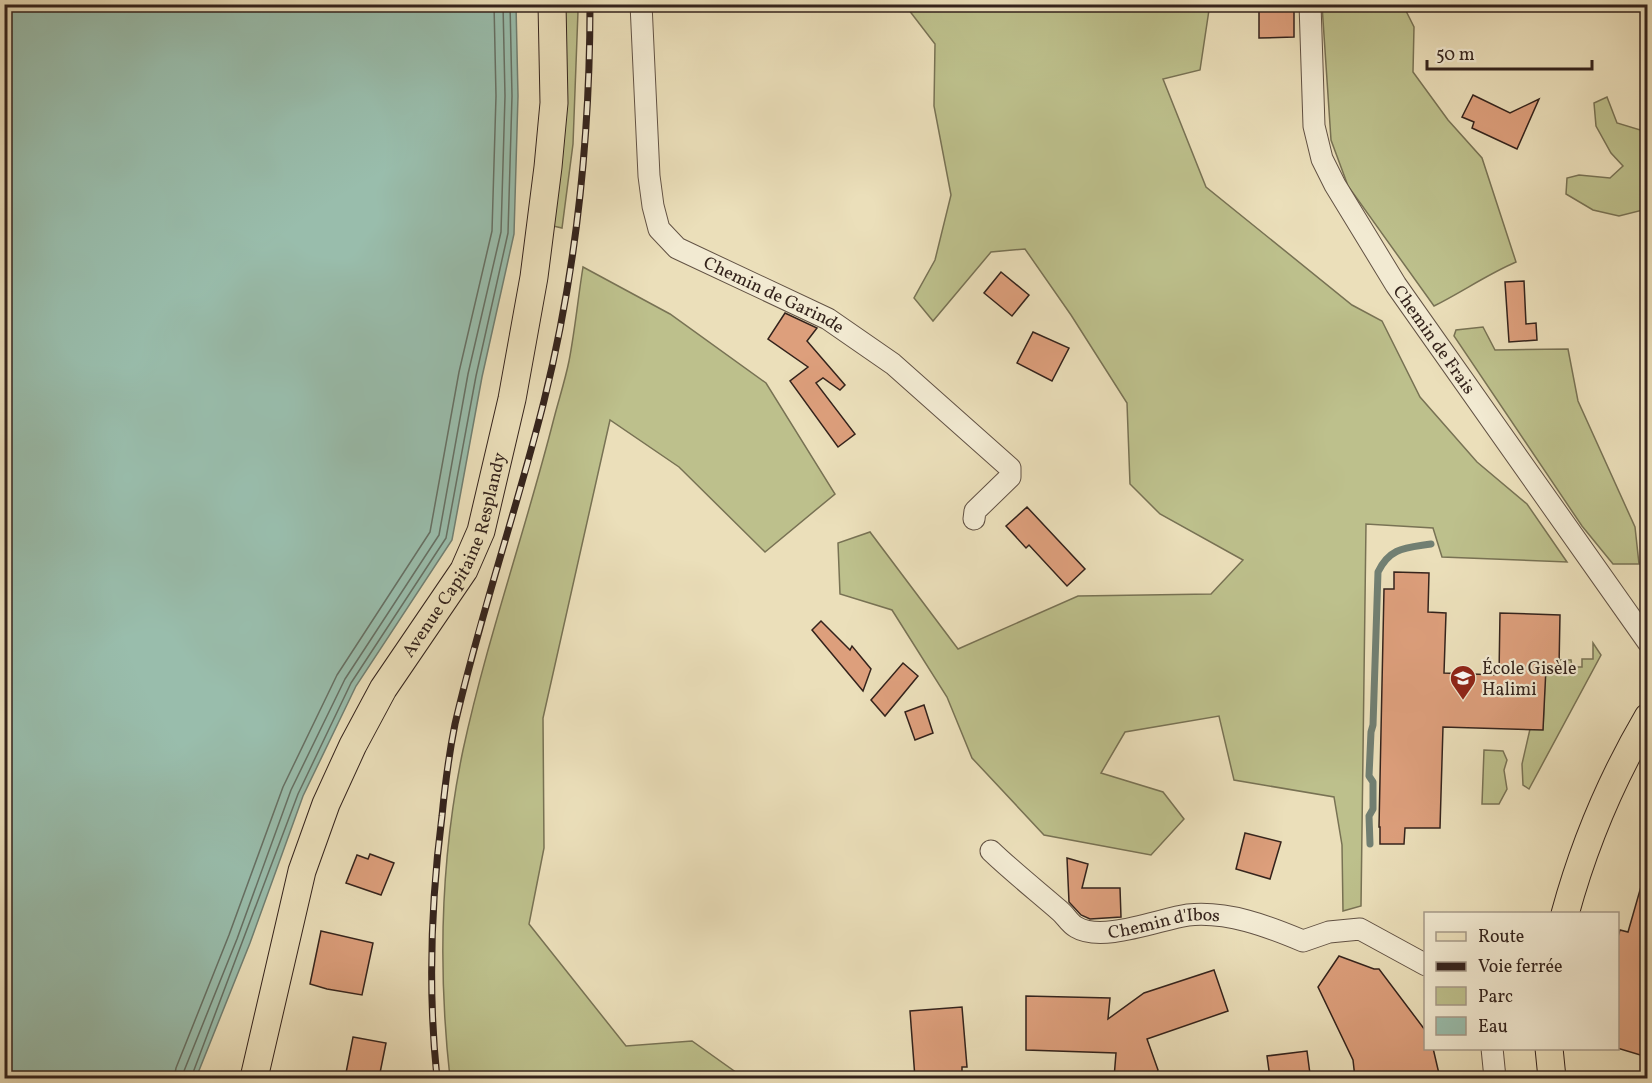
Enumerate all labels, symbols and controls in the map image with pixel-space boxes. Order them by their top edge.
scale bar [1427,33,1592,71]
text: 50 m [1436,43,1475,68]
street label: Chemin de Garinde [699,251,849,341]
street label: Chemin de Frais [1386,281,1480,400]
street label: Avenue Capitaine Resplandy [397,450,513,663]
place label: École Gisèle Halimi [1482,657,1577,703]
school or university icon: École Gisèle Halimi [1448,663,1478,701]
street label: Chemin d'Ibos [1107,903,1221,946]
legend [1424,912,1619,1050]
text: Route [1478,925,1524,950]
text: Voie ferrée [1478,955,1563,980]
text: Parc [1478,985,1513,1010]
text: Eau [1478,1015,1508,1040]

